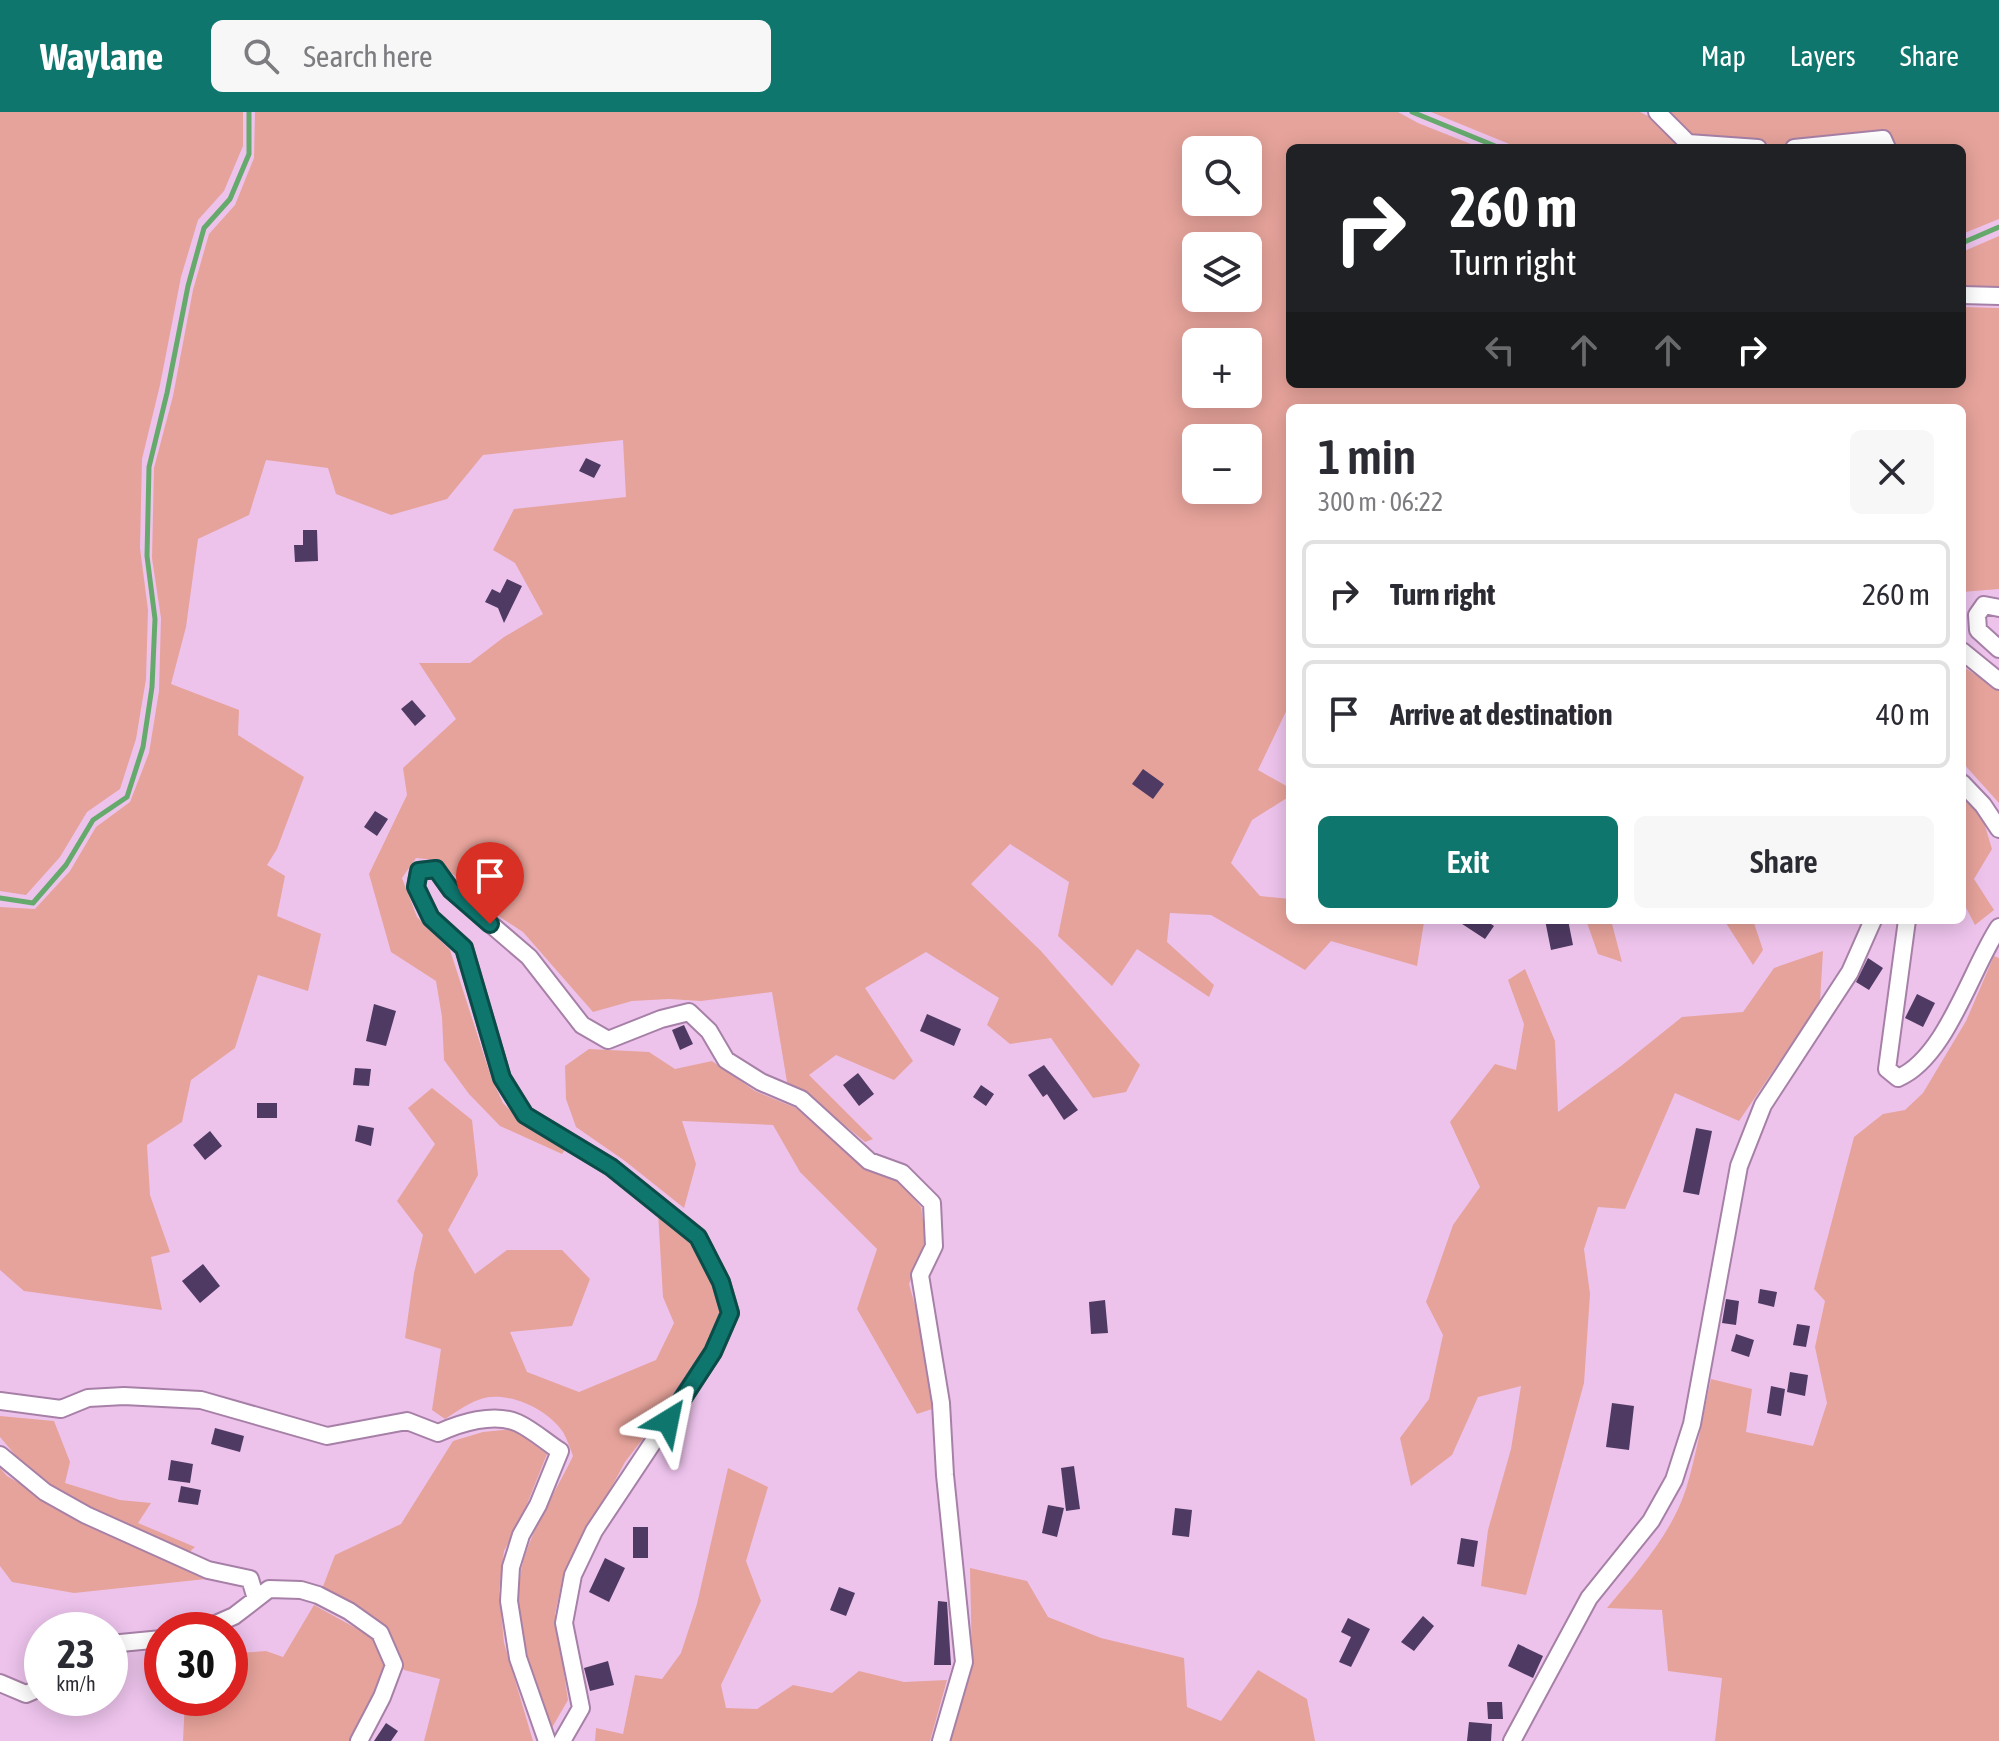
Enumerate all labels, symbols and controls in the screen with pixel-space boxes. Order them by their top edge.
search box [211,20,771,92]
icon: search [239,34,283,78]
text: Waylane [40,35,163,78]
text: Search here [303,39,433,73]
text: Map [1701,40,1746,72]
text: Layers [1790,40,1856,72]
text: Share [1900,40,1959,72]
map controls [1182,136,1262,504]
button: search [1182,136,1262,216]
text: 260 m [1450,175,1577,239]
icon: right [1318,176,1422,280]
button: layers [1182,232,1262,312]
text: Turn right [1450,241,1577,283]
button: + [1182,328,1262,408]
icon: left [1478,328,1522,372]
icon: ahead [1562,328,1606,372]
icon: ahead [1646,328,1690,372]
icon: right [1730,328,1774,372]
button: − [1182,424,1262,504]
text: 1 min [1318,429,1416,484]
button: close [1850,430,1934,514]
text: 300 m · 06:22 [1318,487,1443,517]
icon: right [1322,572,1366,616]
text: Turn right [1390,577,1496,611]
text: 260 m [1862,577,1930,611]
icon: arrive [1322,692,1366,736]
text: Arrive at destination [1390,697,1612,731]
text: 40 m [1876,697,1930,731]
button: Exit [1318,816,1618,908]
button: Share [1634,816,1934,908]
pin [456,842,524,924]
icon: arrive [468,854,512,898]
position arrow [626,1379,710,1463]
speed limit sign: 30 [144,1612,248,1716]
text: 23 [57,1631,95,1676]
text: km/h [56,1672,96,1695]

